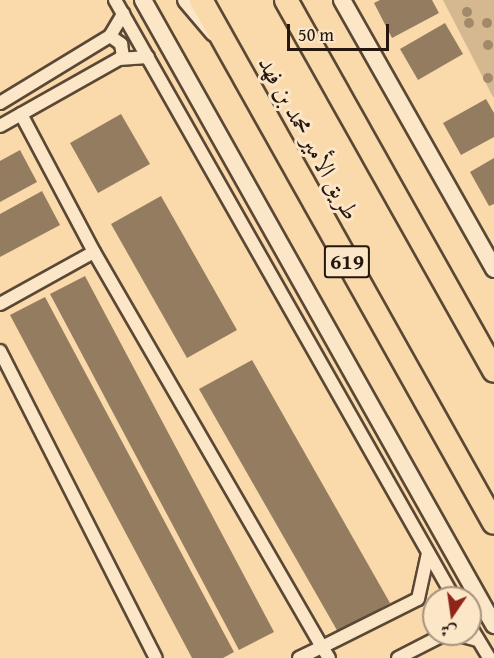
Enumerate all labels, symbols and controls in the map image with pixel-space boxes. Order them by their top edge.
scale bar [290,12,392,50]
text: 50 m [298,21,334,48]
street label: طريق الأمير محمد بن فهد [252,51,366,225]
road number: 619 [323,243,371,281]
north arrow [422,586,482,646]
text: ش [438,618,459,645]

